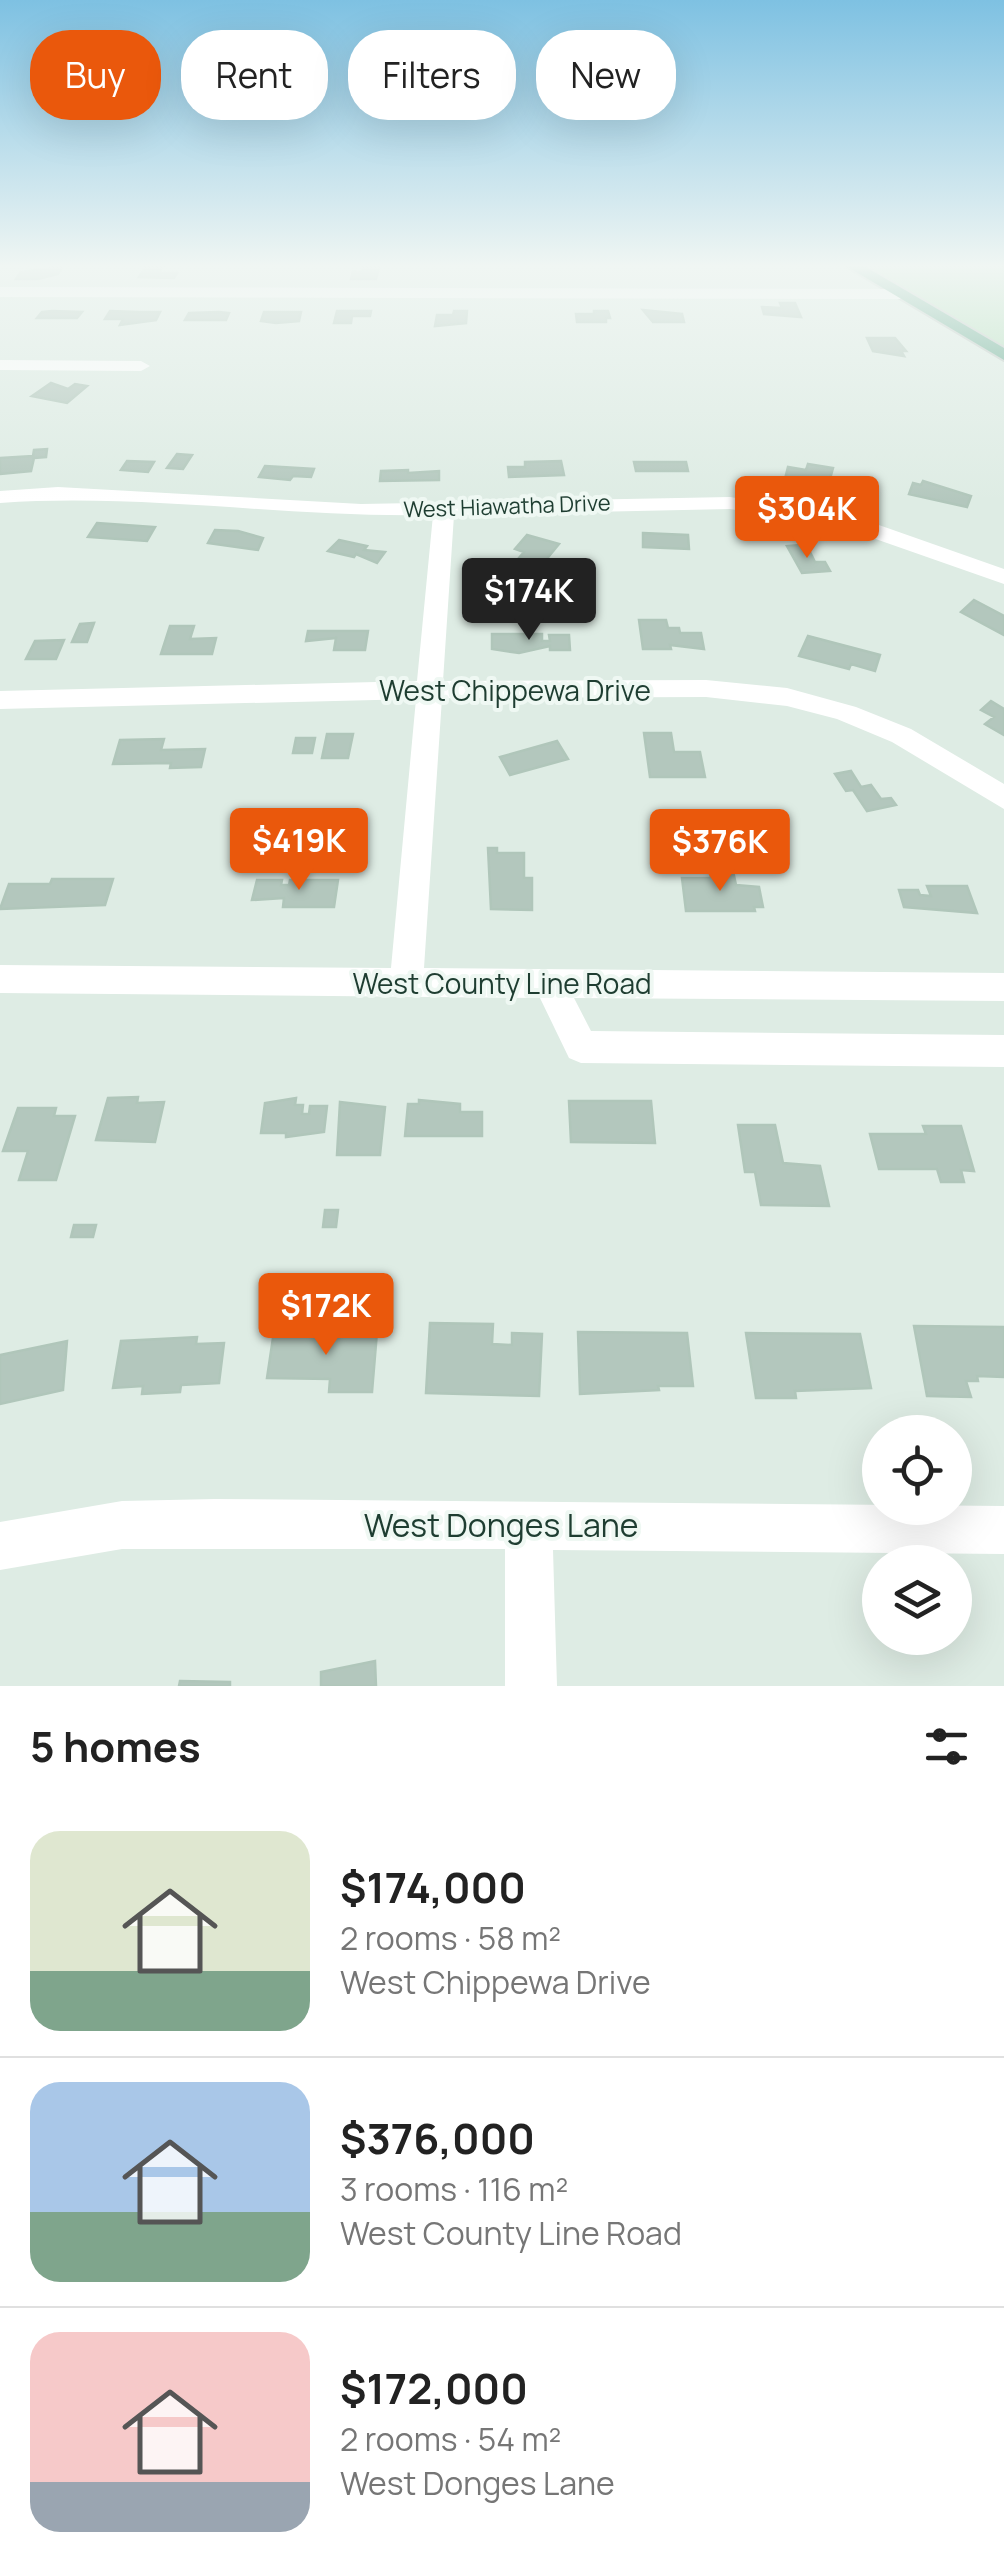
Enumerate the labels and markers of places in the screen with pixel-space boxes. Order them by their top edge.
pin: $304K [737,476,877,561]
pin: $174K [459,558,599,643]
pin: $419K [229,808,369,893]
pin: $376K [650,809,790,894]
pin: $172K [256,1273,396,1358]

